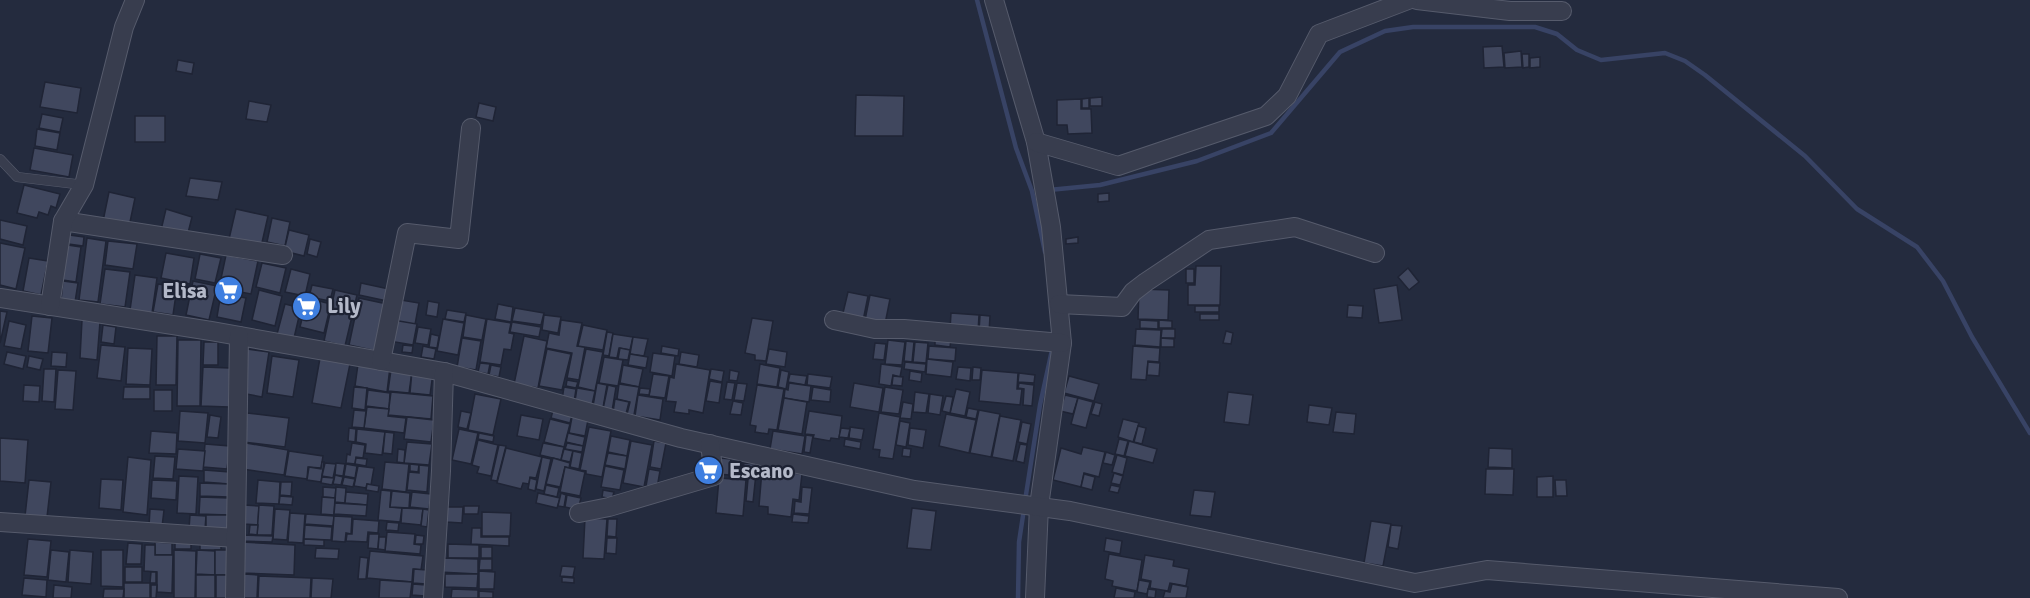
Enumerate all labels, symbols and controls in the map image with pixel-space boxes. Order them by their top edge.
supermarket icon: Elisa [212,275,244,307]
place label: Elisa [162,278,207,304]
supermarket icon: Lily [290,290,322,322]
place label: Lily [327,293,361,319]
supermarket icon: Escano [692,455,724,487]
place label: Escano [729,458,794,484]

